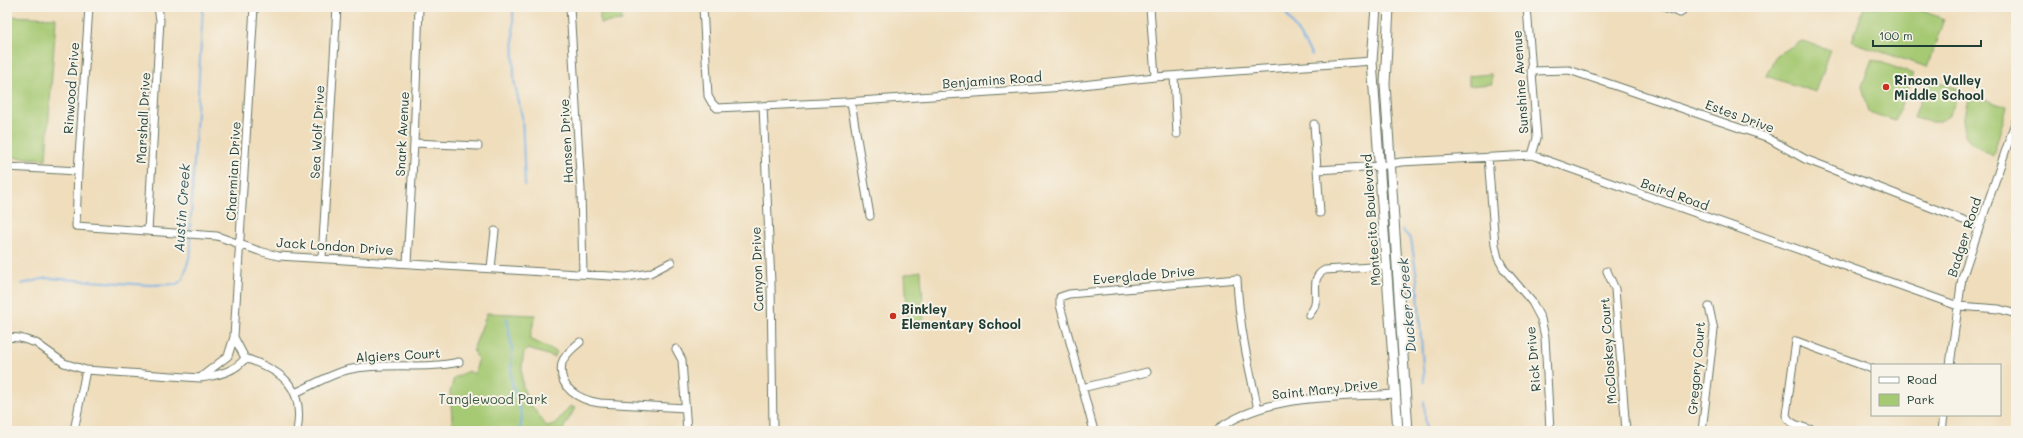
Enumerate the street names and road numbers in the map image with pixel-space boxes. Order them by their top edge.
street label: Sunshine Avenue [1507,30,1532,134]
street label: Rinwood Drive [59,42,82,134]
street label: Benjamins Road [941,68,1043,91]
street label: Marshall Drive [132,72,153,164]
street label: Sea Wolf Drive [306,85,327,179]
street label: Snark Avenue [391,91,412,177]
street label: Estes Drive [1703,95,1777,136]
street label: Hansen Drive [555,98,576,184]
street label: Charmian Drive [221,121,244,221]
street label: Montecito Boulevard [1357,154,1384,287]
street label: Baird Road [1639,173,1712,214]
street label: Badger Road [1943,195,1984,279]
street label: Canyon Drive [747,226,766,312]
street label: Jack London Drive [276,233,394,258]
street label: Everglade Drive [1092,262,1196,287]
street label: McCloskey Court [1595,297,1620,405]
street label: Gregory Court [1683,320,1708,415]
street label: Rick Drive [1521,326,1544,392]
street label: Algiers Court [355,344,441,365]
street label: Saint Mary Drive [1271,374,1379,403]

